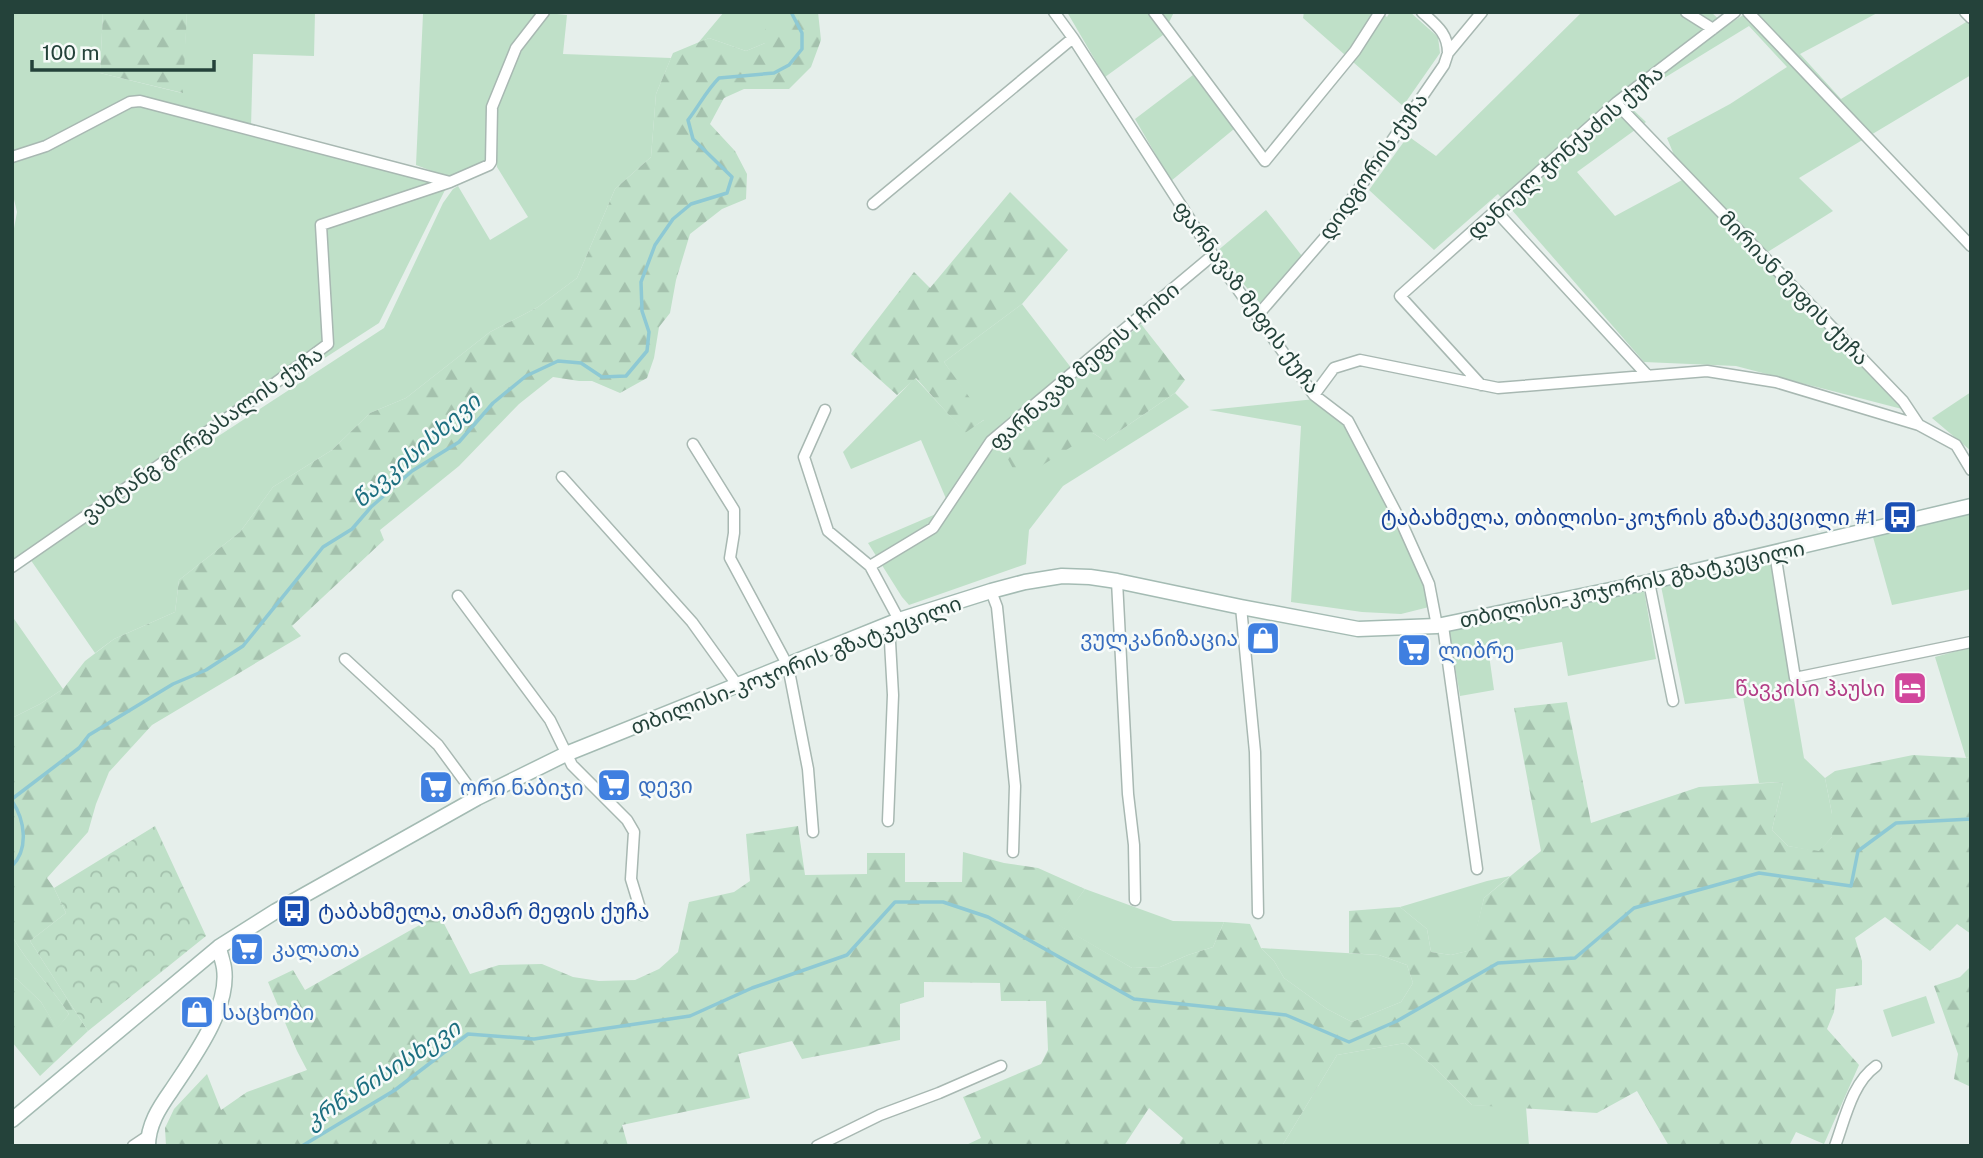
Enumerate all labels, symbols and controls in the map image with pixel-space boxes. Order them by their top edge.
scale bar [32,28,214,72]
text: 100 m [42,40,99,65]
street label: დანიელ ჭონქაძის ქუჩა [1462,60,1669,245]
street label: დიდგორის ქუჩა [1313,88,1434,245]
street label: ფარნავაზ მეფის ქუჩა [1169,196,1325,398]
street label: მირიან მეფის ქუჩა [1714,206,1874,370]
street label: ფარნავაზ მეფის I ჩიხი [984,277,1184,455]
street label: ვახტანგ გორგასალის ქუჩა [77,341,328,528]
water label: წავკისისხევი [347,387,487,514]
bus stop icon: ტაბახმელა, თბილისი-კოჯრის გზატკეცილი #1 [1881,498,1919,536]
place label: ტაბახმელა, თბილისი-კოჯრის გზატკეცილი #1 [1381,505,1876,531]
street label: თბილისი-კოჯორის გზატკეცილი [1457,535,1807,634]
street label: თბილისი-კოჯორის გზატკეცილი [627,590,965,741]
shop icon: ვულკანიზაცია [1244,619,1282,657]
place label: ვულკანიზაცია [1080,626,1238,652]
supermarket icon: ლიბრე [1395,631,1433,669]
place label: ლიბრე [1438,638,1515,664]
hotel icon: წავკისი ჰაუსი [1891,669,1929,707]
place label: წავკისი ჰაუსი [1735,676,1885,701]
supermarket icon: დევი [595,766,633,804]
supermarket icon: ორი ნაბიჯი [417,768,455,806]
place label: დევი [638,773,693,799]
place label: ორი ნაბიჯი [460,775,584,800]
bus stop icon: ტაბახმელა, თამარ მეფის ქუჩა [275,892,313,930]
place label: ტაბახმელა, თამარ მეფის ქუჩა [318,899,649,925]
supermarket icon: კალათა [228,930,266,968]
place label: კალათა [272,937,360,963]
shop icon: საცხობი [178,993,216,1031]
place label: საცხობი [222,1000,314,1025]
water label: კრწანისისხევი [299,1013,466,1135]

